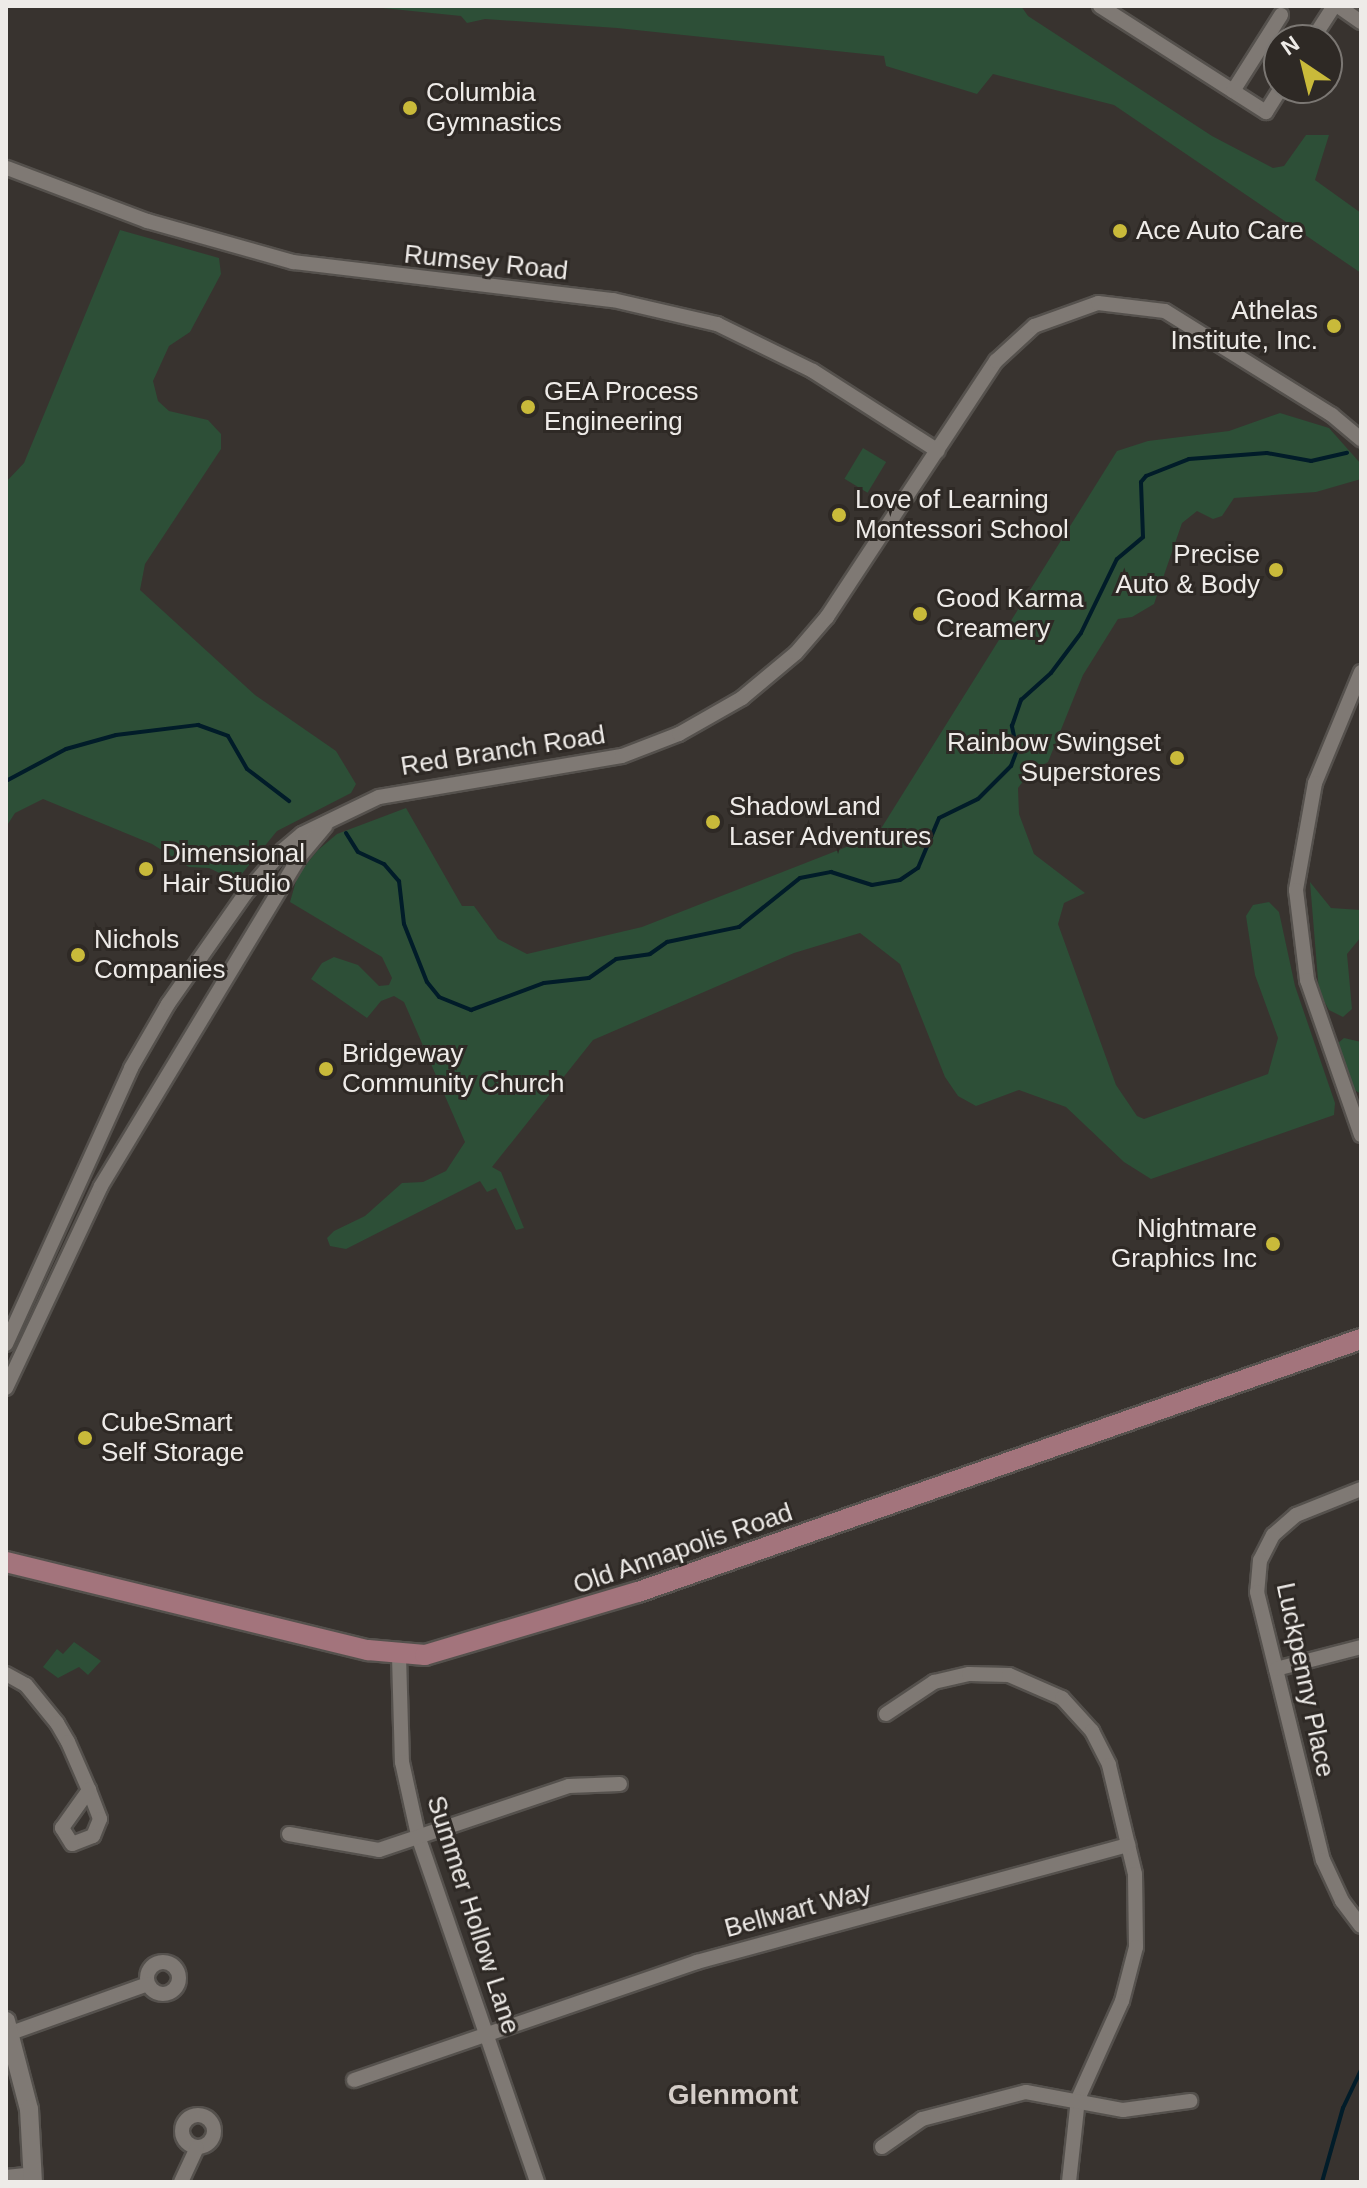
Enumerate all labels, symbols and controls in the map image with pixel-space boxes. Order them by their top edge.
north arrow [1263,24,1343,104]
text: N [1276,31,1304,60]
place label: Columbia Gymnastics [426,77,562,138]
marker: Columbia Gymnastics [401,99,419,117]
place label: Ace Auto Care [1136,215,1305,247]
marker: Ace Auto Care [1111,222,1129,240]
street label: Rumsey Road [402,239,570,287]
place label: Athelas Institute, Inc. [1171,295,1318,356]
marker: Athelas Institute, Inc. [1325,317,1343,335]
place label: GEA Process Engineering [544,376,700,438]
marker: GEA Process Engineering [519,398,537,416]
place label: Love of Learning Montessori School [855,484,1069,546]
marker: Love of Learning Montessori School [830,506,848,524]
place label: Precise Auto & Body [1115,539,1260,600]
marker: Precise Auto & Body [1267,561,1285,579]
place label: Good Karma Creamery [936,583,1083,644]
marker: Good Karma Creamery [911,605,929,623]
street label: Red Branch Road [398,719,608,783]
place label: Rainbow Swingset Superstores [947,727,1161,788]
marker: Rainbow Swingset Superstores [1168,749,1186,767]
place label: ShadowLand Laser Adventures [729,791,933,852]
marker: ShadowLand Laser Adventures [704,813,722,831]
place label: Dimensional Hair Studio [162,838,305,900]
marker: Dimensional Hair Studio [137,860,155,878]
place label: Nichols Companies [94,924,226,986]
marker: Nichols Companies [69,946,87,964]
place label: Bridgeway Community Church [342,1038,565,1100]
marker: Bridgeway Community Church [317,1060,335,1078]
place label: Nightmare Graphics Inc [1111,1213,1257,1274]
marker: Nightmare Graphics Inc [1264,1235,1282,1253]
place label: CubeSmart Self Storage [101,1407,244,1468]
marker: CubeSmart Self Storage [76,1429,94,1447]
street label: Old Annapolis Road [569,1497,797,1601]
street label: Luckpenny Place [1269,1580,1341,1780]
street label: Summer Hollow Lane [420,1792,526,2038]
street label: Bellwart Way [721,1875,875,1945]
district label: Glenmont [668,2078,798,2112]

